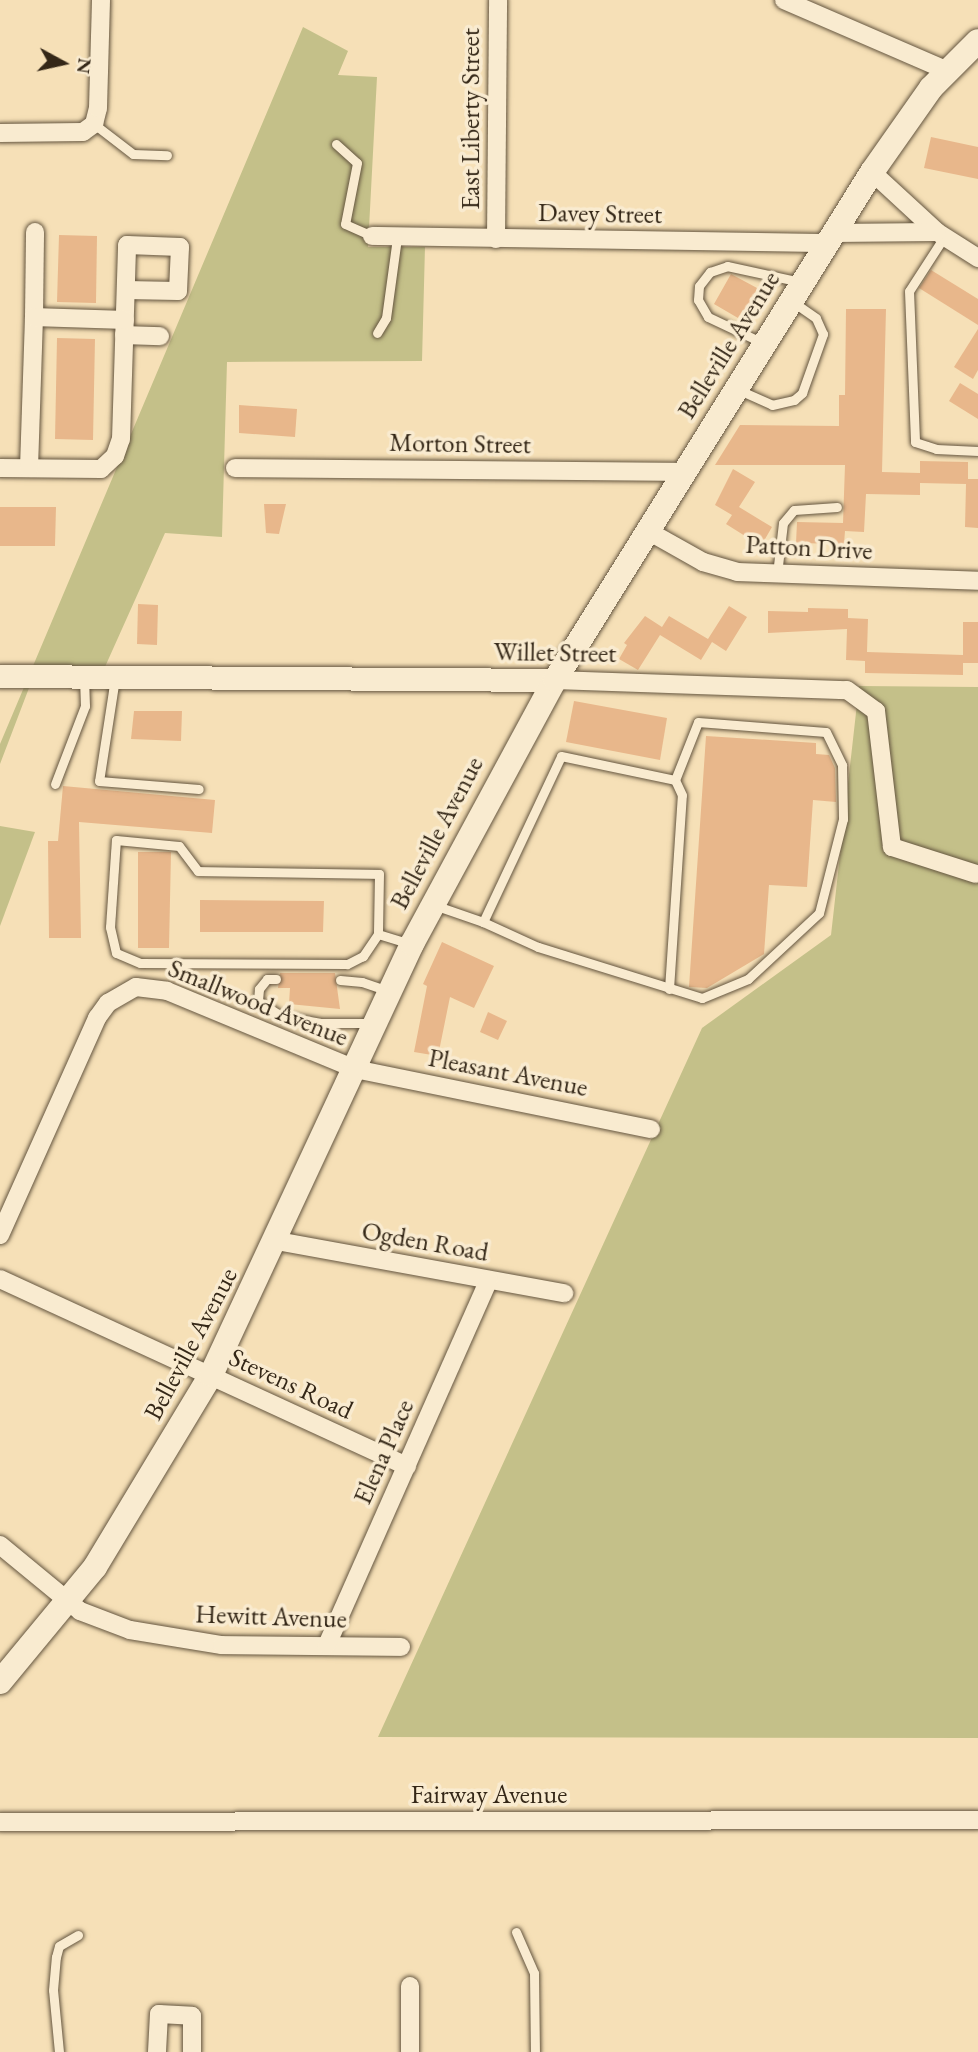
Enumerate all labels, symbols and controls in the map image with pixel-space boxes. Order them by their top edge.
north arrow [28,28,98,98]
street label: East Liberty Street [455,28,487,210]
text: N [71,57,98,75]
street label: Davey Street [538,197,662,231]
street label: Belleville Avenue [671,265,787,425]
street label: Morton Street [389,427,531,461]
street label: Patton Drive [745,529,873,567]
street label: Willet Street [493,636,617,670]
street label: Belleville Avenue [384,751,490,915]
street label: Smallwood Avenue [164,953,352,1053]
street label: Pleasant Avenue [426,1042,590,1104]
street label: Ogden Road [359,1216,491,1268]
street label: Belleville Avenue [138,1262,244,1426]
street label: Stevens Road [224,1342,358,1426]
street label: Elena Place [347,1395,421,1509]
street label: Hewitt Avenue [195,1599,347,1635]
street label: Fairway Avenue [411,1779,567,1811]

